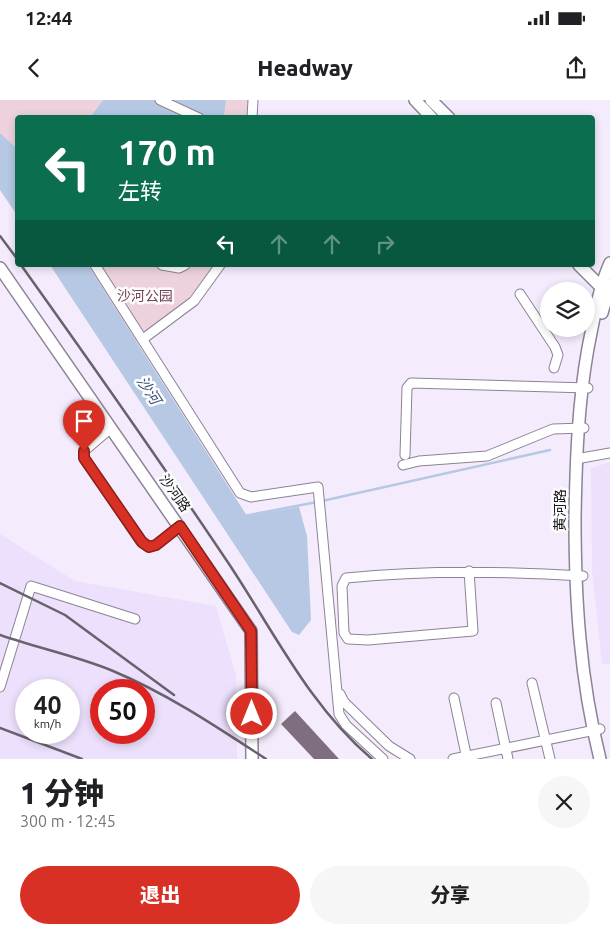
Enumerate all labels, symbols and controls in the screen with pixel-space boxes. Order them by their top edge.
text: 12:44 [25,7,73,29]
icon: back [20,54,48,82]
icon: share [562,54,590,82]
text: Headway [257,55,353,80]
text: 170 m [118,132,216,172]
icon: left [35,135,100,200]
text: 左转 [118,178,162,203]
icon: left [212,230,240,258]
icon: ahead [265,230,293,258]
icon: ahead [318,230,346,258]
icon: right [371,230,399,258]
map controls [540,282,595,337]
button: layers [540,282,595,337]
park label: 沙河公园 [117,288,173,304]
water label: 沙河 [134,373,166,410]
pin [63,400,105,451]
icon: arrive [70,407,98,435]
street label: 沙河路 [156,471,194,515]
street label: 黄河路 [552,489,568,531]
speed limit sign: 50 [90,679,155,744]
position arrow [225,687,277,739]
text: 40 [33,691,62,719]
text: km/h [34,717,61,730]
text: 1 分钟 [20,776,104,810]
button: close [538,776,590,828]
text: 300 m · 12:45 [20,812,116,830]
button: 退出 [20,866,300,924]
button: 分享 [310,866,590,924]

